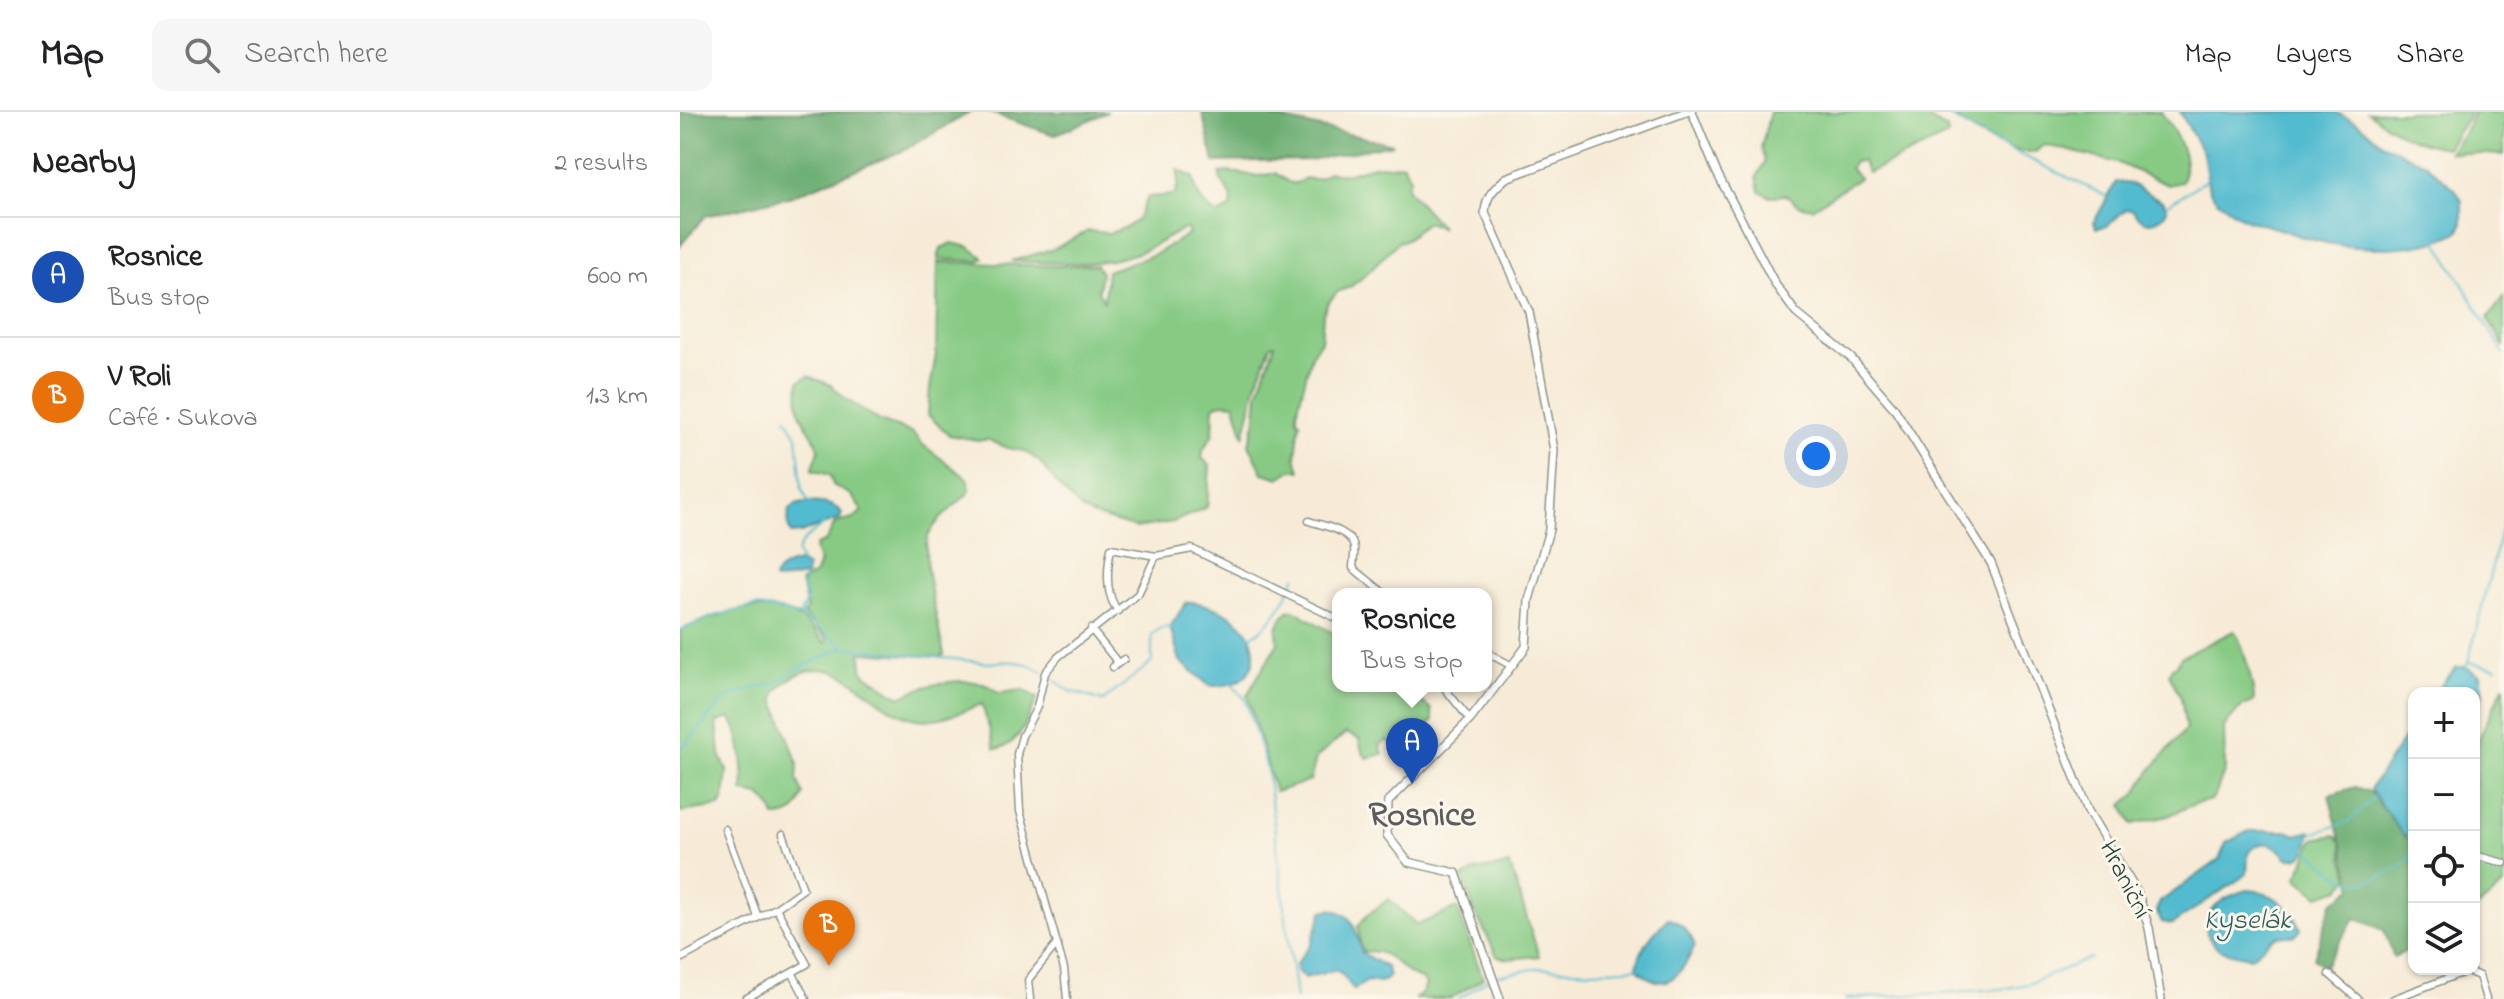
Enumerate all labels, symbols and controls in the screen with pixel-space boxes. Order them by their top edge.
search box [152,19,712,91]
text: Map [40,27,104,83]
icon: search [180,33,224,77]
text: Search here [244,33,388,77]
text: Map [2184,35,2232,76]
text: Layers [2276,35,2352,76]
text: Share [2396,35,2464,76]
text: Nearby [32,139,136,189]
text: 2 results [555,145,648,183]
text: Rosnice [108,236,202,280]
text: A [50,258,66,296]
text: 600 m [587,258,648,296]
text: Bus stop [108,280,210,318]
text: V Roli [108,356,171,400]
text: B [49,378,67,416]
text: 1.3 km [586,378,648,416]
text: Café · Sukova [108,400,257,438]
your location [1796,436,1836,476]
popup [1332,588,1492,692]
text: Rosnice [1361,599,1456,643]
text: Bus stop [1361,643,1463,681]
map controls [2408,687,2480,975]
button: + [2408,687,2480,759]
pin: A [1386,718,1438,784]
button: − [2408,759,2480,831]
district label: Rosnice [1369,792,1476,842]
button: locate [2408,831,2480,903]
street label: Hraniční [2088,834,2160,926]
pin: B [803,900,855,966]
water label: Kyselák [2203,901,2292,942]
button: layers [2408,903,2480,975]

